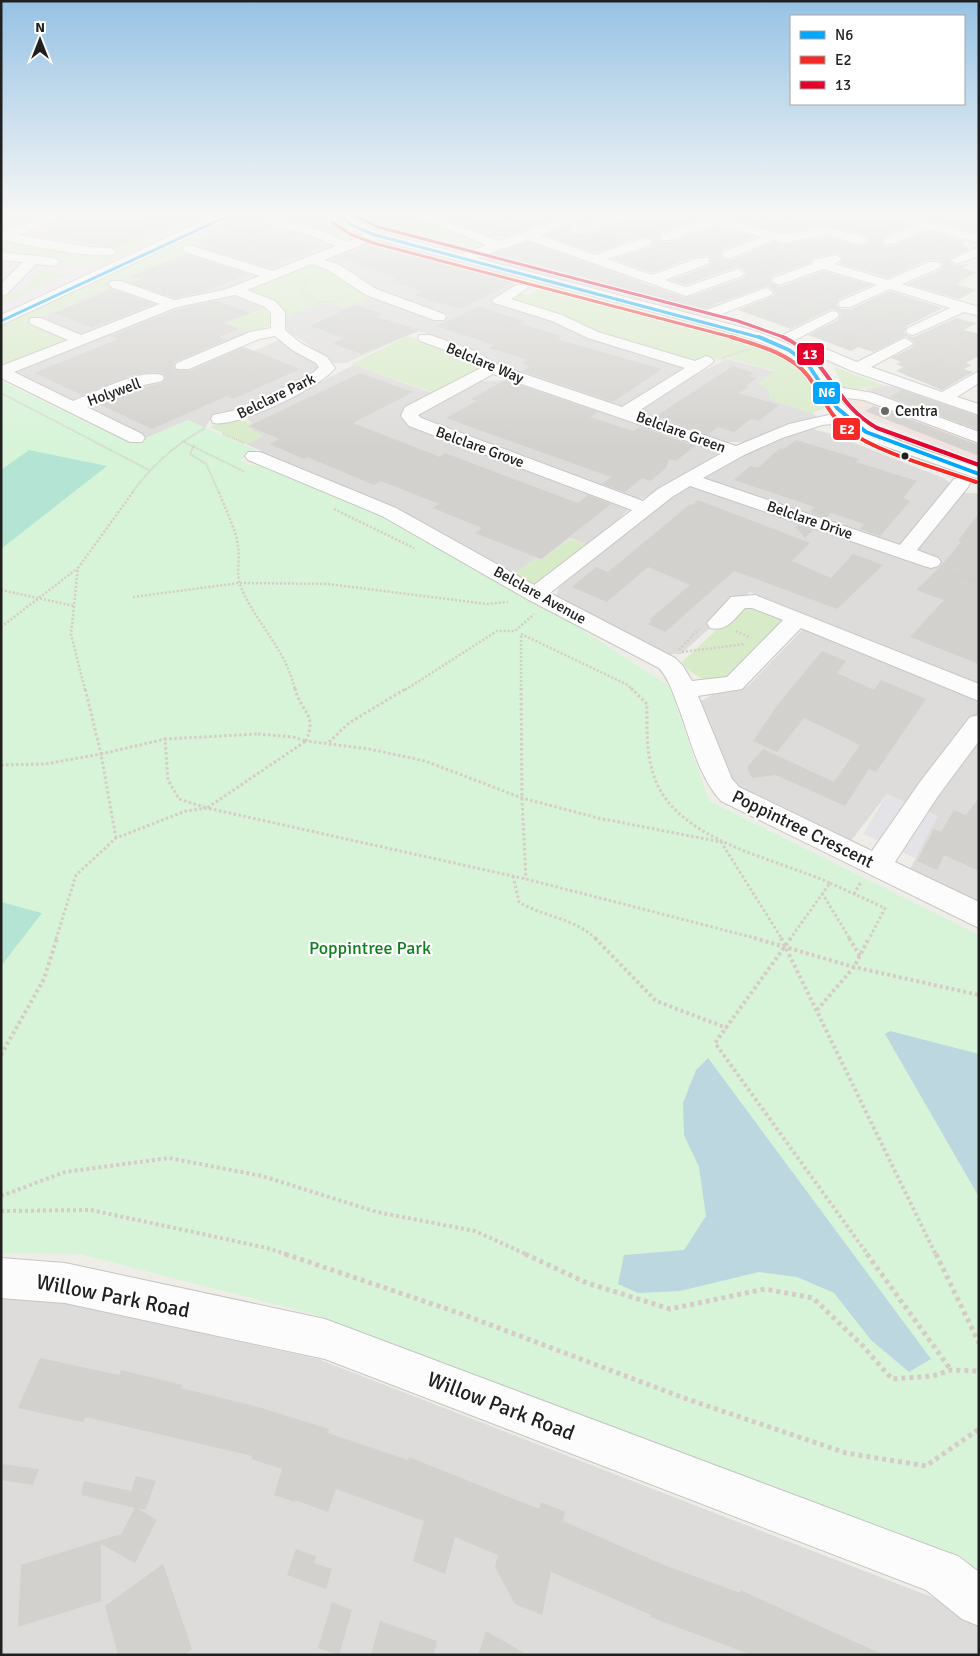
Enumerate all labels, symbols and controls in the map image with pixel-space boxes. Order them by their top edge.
north arrow [15,15,65,65]
legend [790,15,965,105]
text: N [35,19,45,36]
text: N6 [835,26,853,44]
text: E2 [835,51,852,69]
text: 13 [835,76,851,94]
street label: Belclare Way [443,339,527,387]
line badge: 13 [796,342,825,366]
text: 13 [802,346,818,363]
street label: Belclare Park [234,369,318,423]
street label: Holywell [85,374,143,410]
line badge: N6 [812,381,841,405]
text: N6 [818,384,836,401]
place label: Centra [895,402,938,420]
marker: Centra [879,405,891,417]
street label: Belclare Green [634,407,728,457]
line badge: E2 [832,417,861,441]
text: E2 [839,421,855,438]
street label: Belclare Grove [433,423,527,471]
unlabelled marker [900,451,910,461]
street label: Belclare Drive [765,497,855,543]
street label: Belclare Avenue [491,562,589,628]
street label: Poppintree Crescent [729,785,877,873]
park label: Poppintree Park [309,937,431,959]
street label: Willow Park Road [34,1268,192,1324]
street label: Willow Park Road [424,1366,578,1446]

